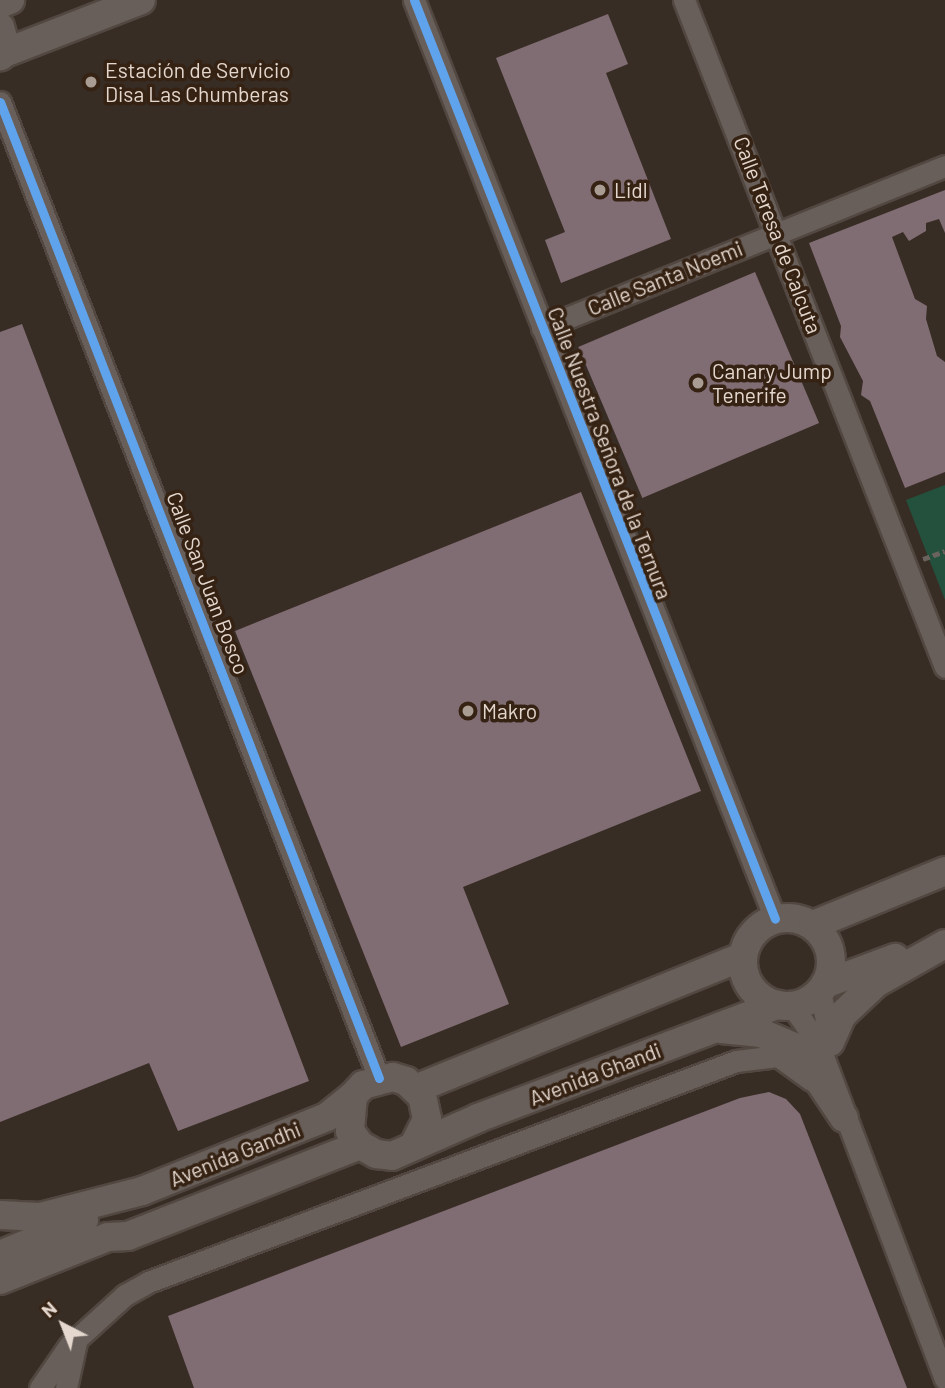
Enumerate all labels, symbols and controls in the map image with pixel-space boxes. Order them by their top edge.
place label: Estación de Servicio Disa Las Chumberas [105,57,291,107]
marker: Estación de Servicio Disa Las Chumberas [83,74,99,90]
street label: Calle Teresa de Calcuta [729,133,827,337]
place label: Lidl [614,177,648,203]
marker: Lidl [592,182,608,198]
street label: Calle Santa Noemi [584,235,746,321]
street label: Calle Nuestra Señora de la Ternura [543,303,677,603]
place label: Canary Jump Tenerife [712,358,832,408]
marker: Canary Jump Tenerife [690,375,706,391]
street label: Calle San Juan Bosco [162,488,254,678]
place label: Makro [482,698,537,724]
marker: Makro [460,703,476,719]
street label: Avenida Ghandi [526,1037,664,1111]
street label: Avenida Gandhi [166,1116,304,1192]
north arrow [28,1290,98,1360]
text: N [36,1296,61,1322]

